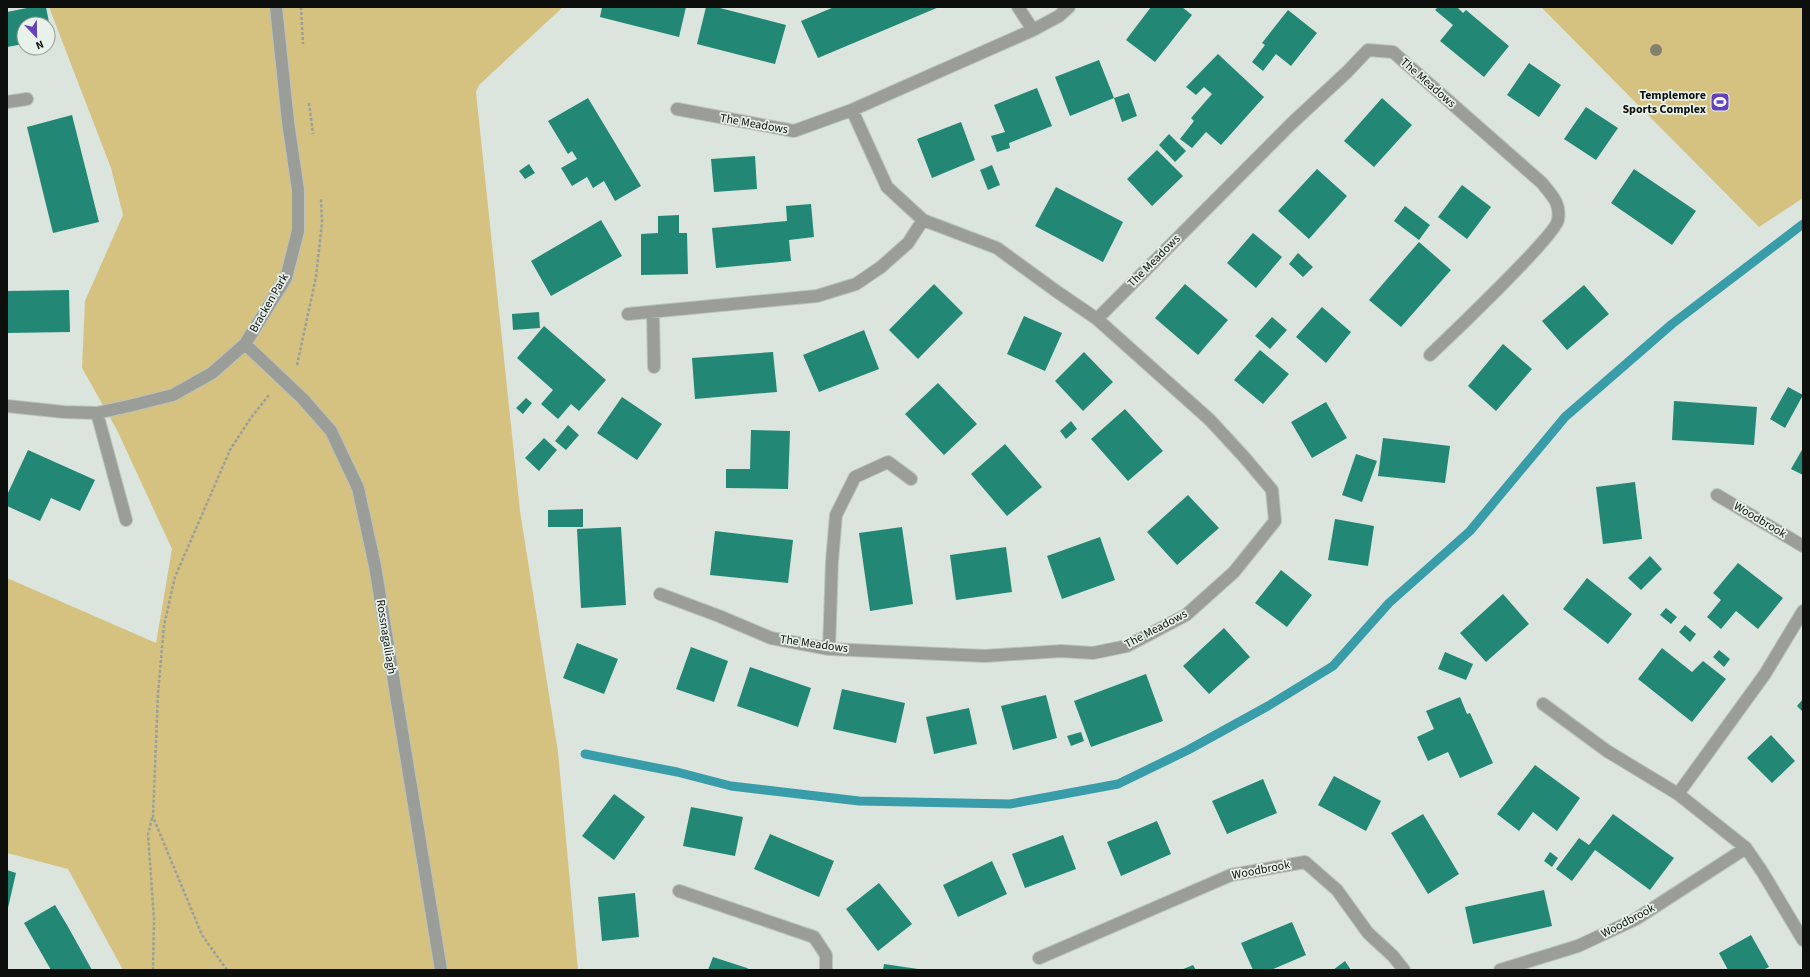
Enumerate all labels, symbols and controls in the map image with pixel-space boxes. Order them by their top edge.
north arrow [16,16,56,56]
text: N [33,36,46,53]
street label: The Meadows [1397,54,1459,112]
place label: Templemore Sports Complex [1622,87,1706,118]
sports icon: Templemore Sports Complex [1709,91,1731,113]
street label: The Meadows [719,110,789,138]
street label: The Meadows [1124,231,1184,291]
street label: Bracken Park [245,270,293,336]
street label: Woodbrook [1730,498,1790,542]
street label: Rossnagalliagh [372,598,400,676]
street label: The Meadows [1122,605,1190,653]
street label: The Meadows [779,631,849,657]
street label: Woodbrook [1231,856,1292,884]
street label: Woodbrook [1598,900,1658,942]

